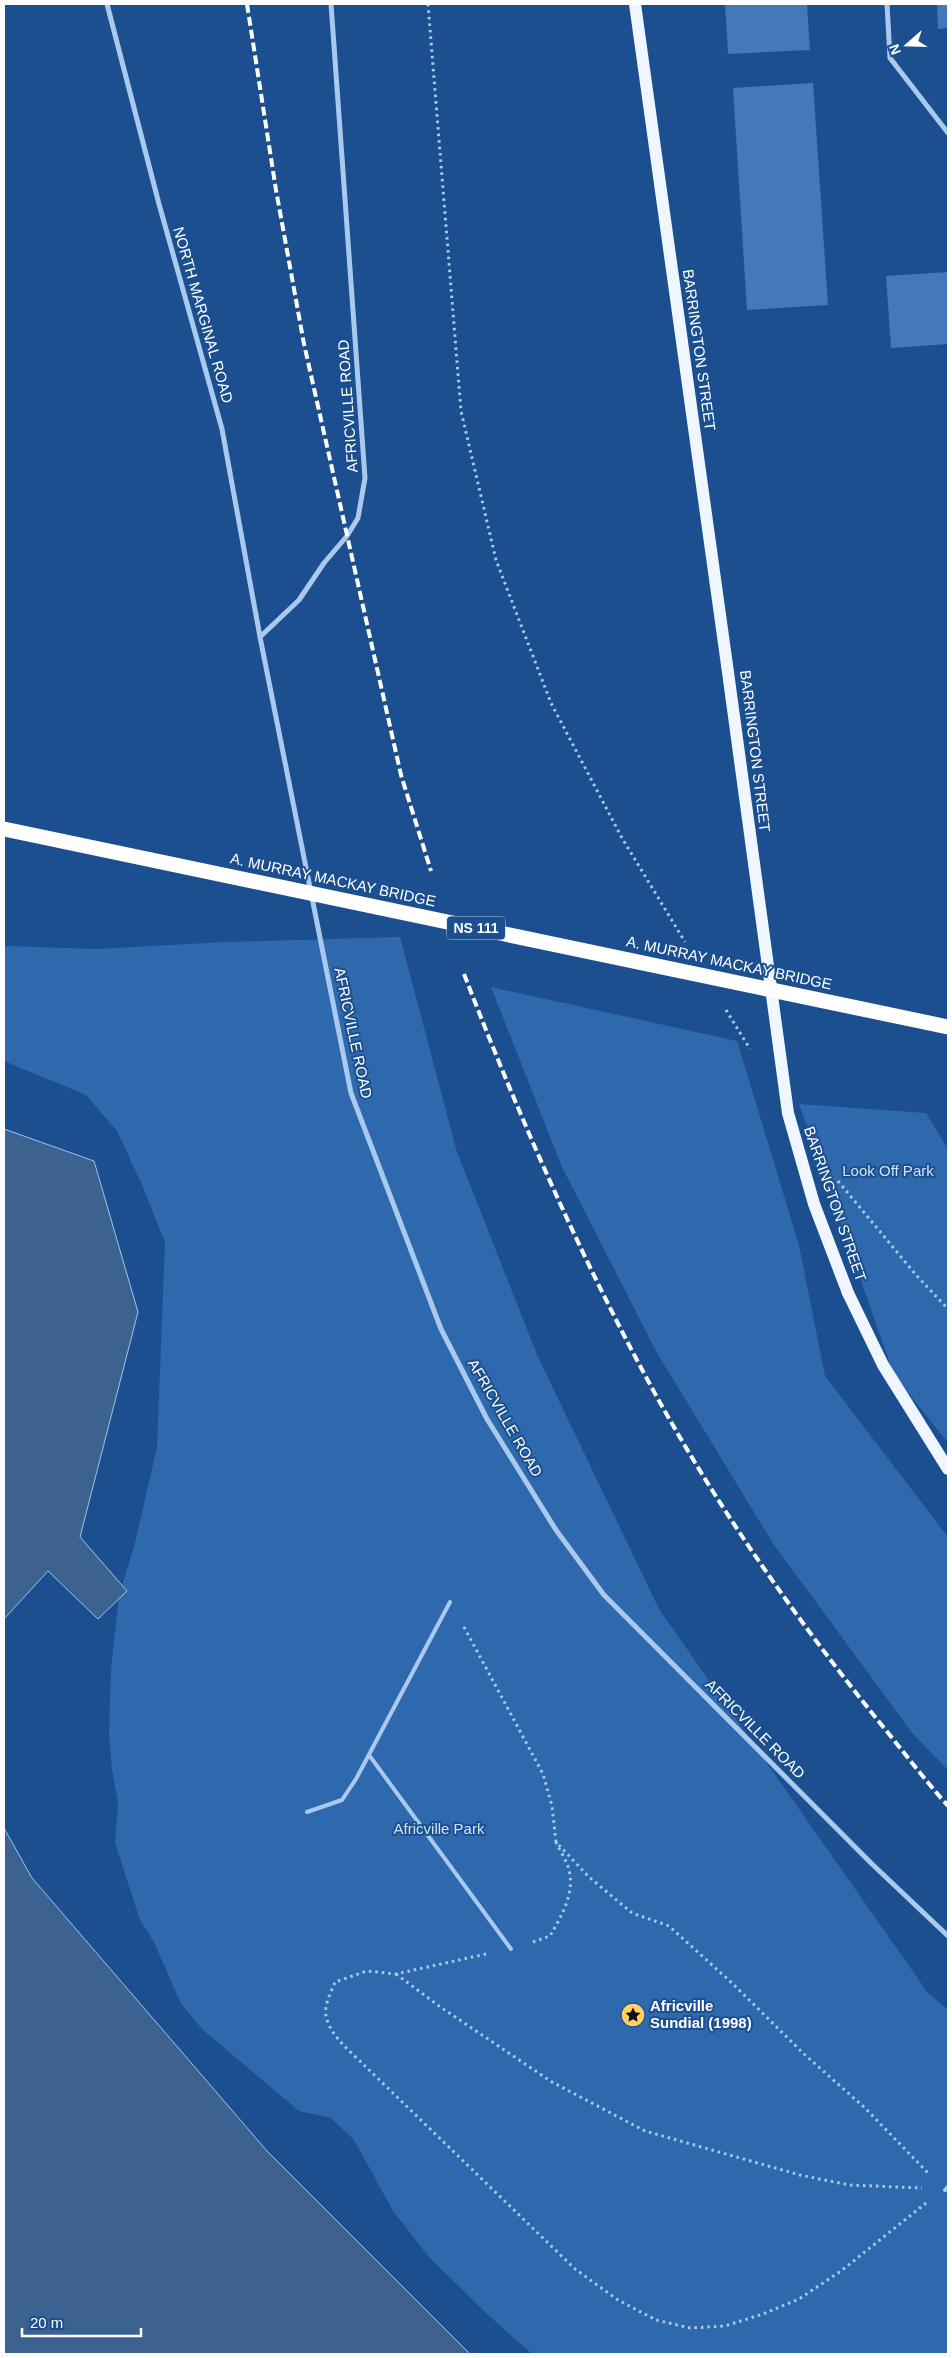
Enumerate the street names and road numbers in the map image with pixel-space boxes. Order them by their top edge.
street label: NORTH MARGINAL ROAD [170,225,237,405]
street label: BARRINGTON STREET [680,268,719,432]
street label: AFRICVILLE ROAD [334,339,361,473]
street label: BARRINGTON STREET [737,669,774,833]
street label: A. MURRAY MACKAY BRIDGE [229,849,437,910]
road number: NS 111 [447,916,505,940]
street label: A. MURRAY MACKAY BRIDGE [625,932,833,993]
street label: AFRICVILLE ROAD [331,966,376,1100]
street label: BARRINGTON STREET [801,1124,870,1284]
street label: AFRICVILLE ROAD [465,1356,546,1480]
street label: AFRICVILLE ROAD [702,1675,809,1782]

